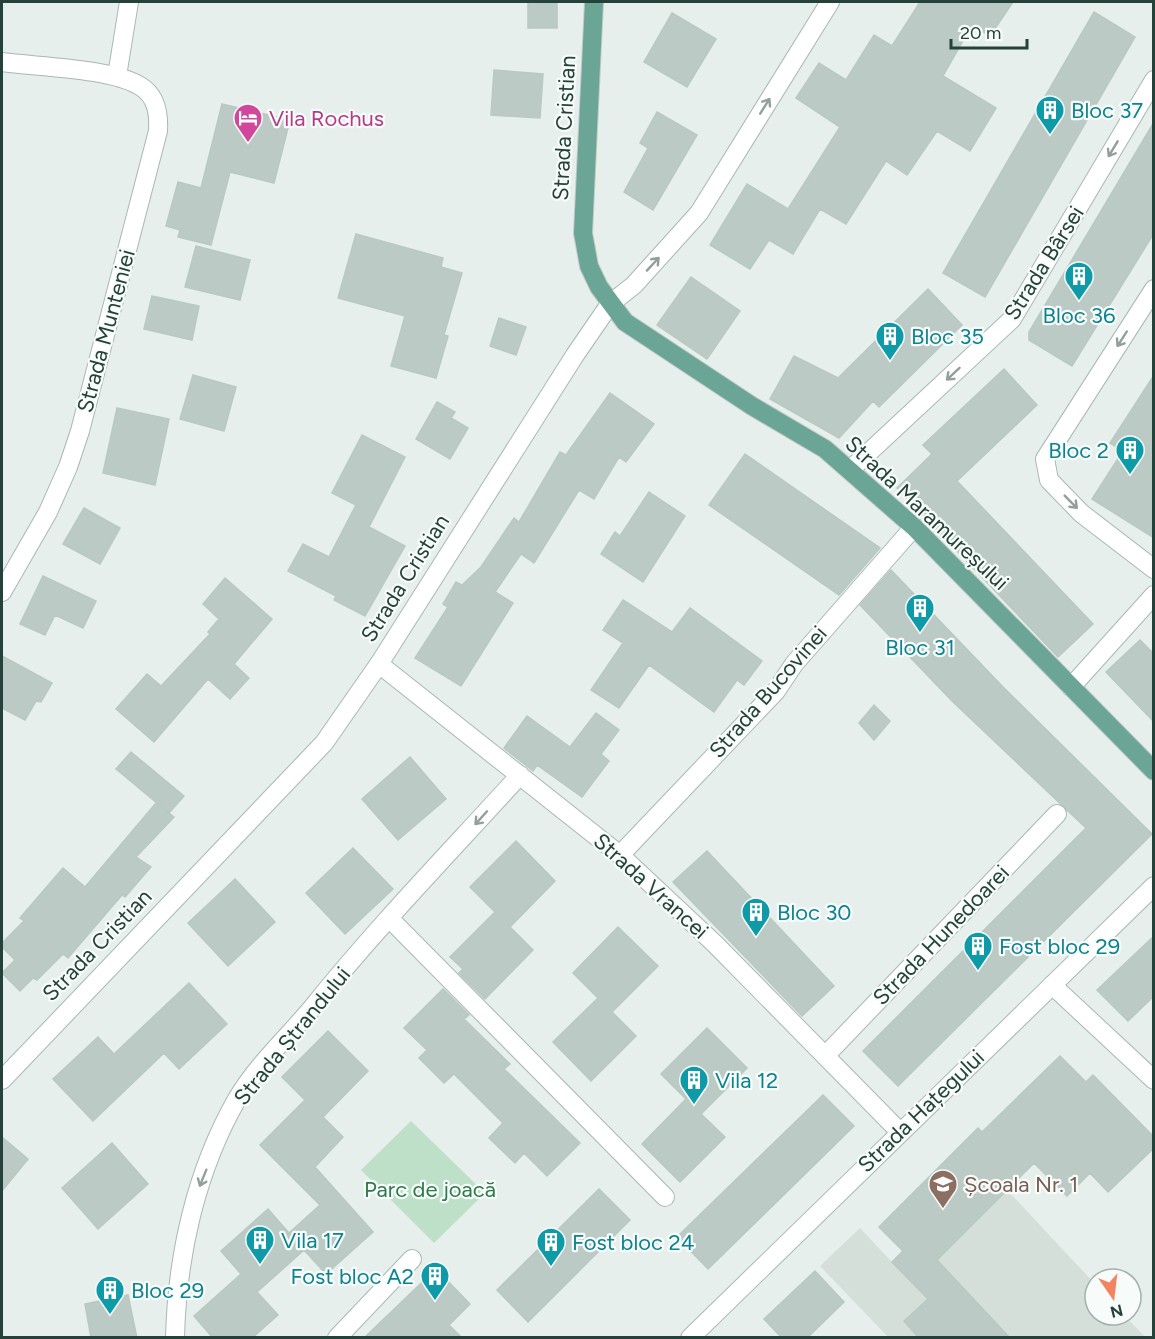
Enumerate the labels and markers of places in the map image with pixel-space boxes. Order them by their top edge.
building icon: Bloc 37 [1034,94,1066,136]
place label: Bloc 37 [1071,97,1143,124]
hotel icon: Vila Rochus [232,102,264,144]
place label: Vila Rochus [269,105,384,132]
building icon: Bloc 36 [1063,260,1095,302]
place label: Bloc 36 [1043,302,1115,329]
building icon: Bloc 35 [874,320,906,362]
place label: Bloc 35 [911,323,984,350]
building icon: Bloc 2 [1114,434,1146,476]
place label: Bloc 2 [1048,437,1109,464]
building icon: Bloc 31 [904,592,936,634]
place label: Bloc 31 [885,634,955,661]
building icon: Bloc 30 [740,896,772,938]
place label: Bloc 30 [777,899,851,926]
building icon: Fost bloc 29 [962,930,994,972]
place label: Fost bloc 29 [999,933,1120,960]
building icon: Vila 12 [678,1064,710,1106]
place label: Vila 12 [715,1067,778,1094]
school or university icon: Școala Nr. 1 [927,1168,959,1210]
place label: Școala Nr. 1 [964,1171,1078,1198]
building icon: Vila 17 [244,1224,276,1266]
building icon: Fost bloc 24 [535,1226,567,1268]
place label: Vila 17 [281,1227,344,1254]
place label: Fost bloc 24 [572,1229,694,1256]
building icon: Fost bloc A2 [419,1260,451,1302]
place label: Fost bloc A2 [290,1263,414,1290]
building icon: Bloc 29 [94,1274,126,1316]
place label: Bloc 29 [131,1277,204,1304]

